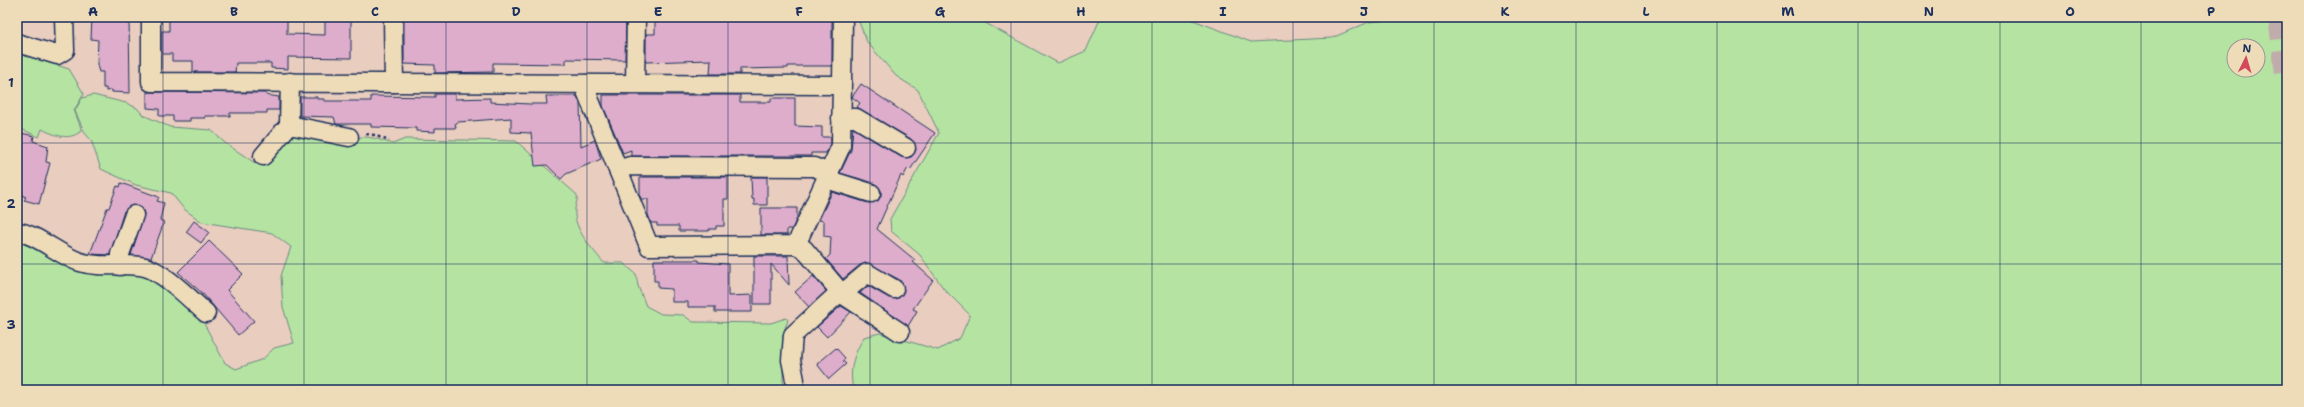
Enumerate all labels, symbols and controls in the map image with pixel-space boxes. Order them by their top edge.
text: A [88,3,98,20]
text: B [230,3,238,20]
text: C [371,3,379,20]
text: D [511,3,521,20]
text: E [654,3,663,20]
text: F [795,3,803,20]
text: G [935,3,946,20]
text: H [1076,3,1086,20]
text: I [1219,3,1227,20]
text: J [1360,3,1368,20]
text: K [1501,3,1510,20]
text: L [1642,3,1650,20]
text: M [1781,3,1795,20]
text: N [1924,3,1934,20]
text: O [2065,3,2075,20]
text: P [2207,3,2215,20]
north arrow [2226,38,2266,78]
text: N [2242,41,2252,56]
text: 1 [8,74,14,91]
text: 2 [6,195,16,212]
text: 3 [6,316,16,333]

